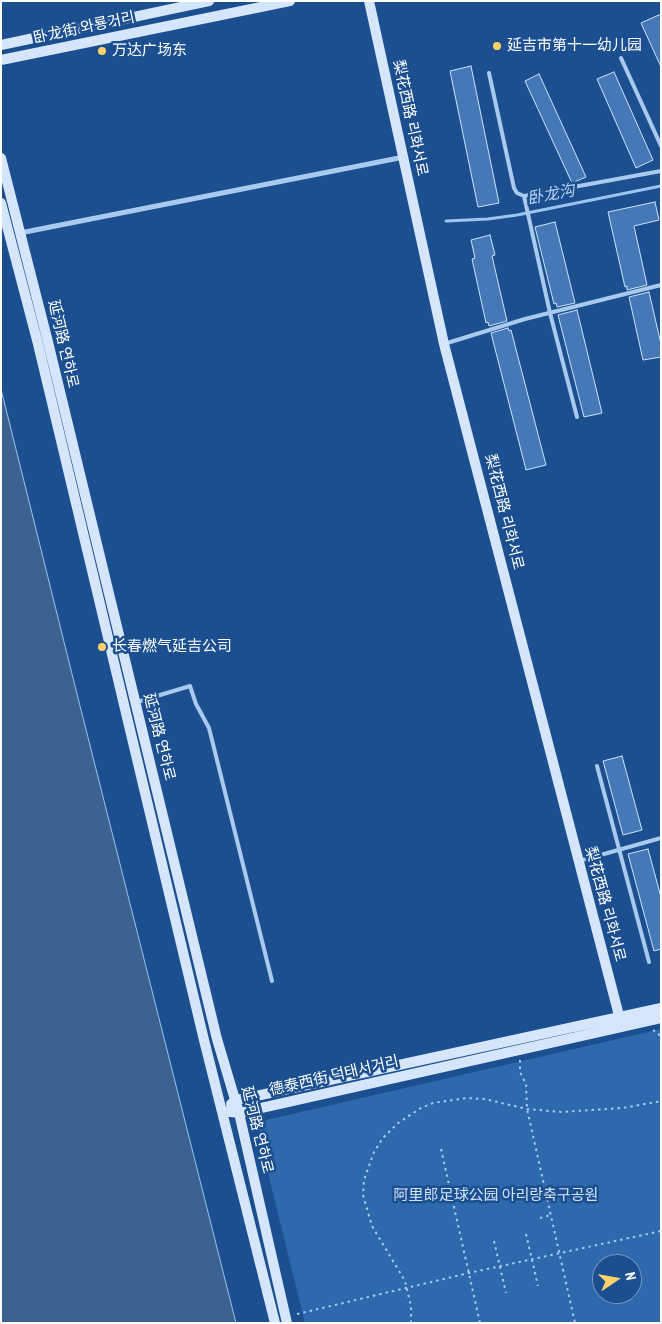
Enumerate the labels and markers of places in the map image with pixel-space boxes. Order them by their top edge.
place label: 延吉市第十一幼儿园 [507,37,642,55]
marker: 延吉市第十一幼儿园 [491,40,503,52]
place label: 万达广场东 [112,42,187,60]
marker: 万达广场东 [96,45,108,57]
place label: 长春燃气延吉公司 [112,638,232,656]
marker: 长春燃气延吉公司 [96,641,108,653]

